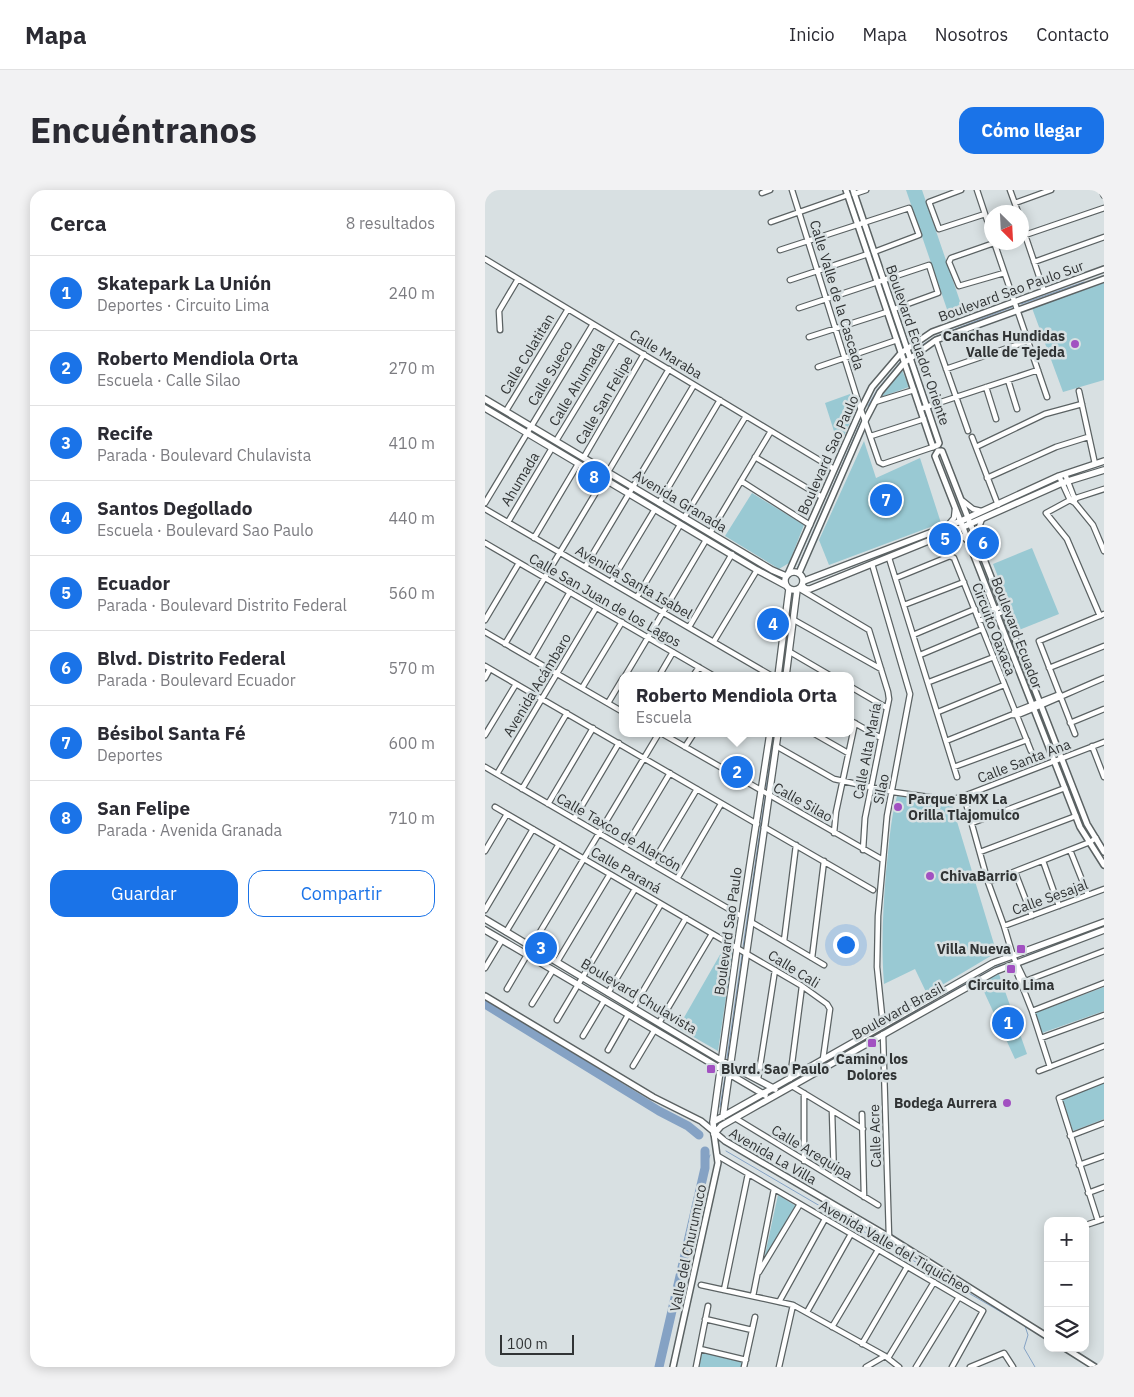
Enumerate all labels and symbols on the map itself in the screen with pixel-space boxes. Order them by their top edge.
north arrow [984,205,1029,250]
street label: Calle Valle de la Cascada [806,218,869,373]
street label: Boulevard Sao Paulo Sur [936,256,1086,326]
street label: Boulevard Ecuador Oriente [882,262,954,428]
street label: Calle Colatitan [496,310,558,398]
street label: Calle Maraba [626,325,706,383]
place label: Canchas Hundidas Valle de Tejeda [943,327,1065,361]
street label: Calle Sueco [523,337,577,409]
street label: Calle Ahumada [545,338,609,429]
marker: Canchas Hundidas Valle de Tejeda [1069,338,1081,350]
street label: Calle San Felipe [571,352,637,448]
street label: Boulevard Sao Paulo [793,392,863,518]
street label: Ahumada [497,448,543,509]
pin: 8 [578,458,610,496]
street label: Avenida Granada [630,466,731,536]
pin: 7 [870,481,902,519]
pin: 5 [929,520,961,558]
pin: 6 [967,524,999,562]
street label: Avenida Santa Isabel [572,541,696,623]
street label: Calle San Juan de los Lagos [526,549,684,651]
street label: Boulevard Ecuador [987,574,1047,692]
street label: Circuito Oaxaca [968,580,1020,679]
pin: 4 [757,605,789,643]
street label: Avenida Acámbaro [499,630,575,740]
street label: Calle Alta María [849,701,885,801]
street label: Calle Santa Ana [975,735,1074,787]
pin: 2 [721,753,753,791]
street label: Silao [869,772,893,806]
street label: Calle Silao [770,778,836,826]
street label: Calle Taxco de Alarcón [553,789,685,875]
place label: Parque BMX La Orilla Tlajomulco [908,790,1020,824]
marker: Parque BMX La Orilla Tlajomulco [892,801,904,813]
street label: Calle Paraná [588,843,665,898]
street label: Boulevard Sao Paulo [710,866,746,996]
place label: ChivaBarrio [940,867,1017,885]
marker: ChivaBarrio [924,870,936,882]
street label: Calle Sesajal [1010,875,1091,919]
pin: 3 [525,929,557,967]
your location [833,932,859,958]
place label: Villa Nueva [937,940,1011,958]
marker: Villa Nueva [1015,943,1027,955]
street label: Calle Cali [765,946,823,992]
street label: Boulevard Chulavista [578,954,701,1038]
marker: Circuito Lima [1005,963,1017,975]
place label: Circuito Lima [968,976,1054,994]
street label: Boulevard Brasil [849,978,948,1044]
pin: 1 [992,1004,1024,1042]
marker: Camino los Dolores [866,1037,878,1049]
place label: Camino los Dolores [836,1050,908,1084]
place label: Blvrd. Sao Paulo [721,1060,829,1078]
marker: Blvrd. Sao Paulo [705,1063,717,1075]
place label: Bodega Aurrera [894,1094,997,1112]
marker: Bodega Aurrera [1001,1097,1013,1109]
street label: Calle Acre [865,1104,885,1168]
street label: Calle Arequipa [768,1121,856,1184]
street label: Avenida La Villa [726,1124,821,1189]
street label: Valle del Churumuco [666,1183,710,1313]
street label: Avenida Valle del Tiquicheo [816,1196,974,1298]
scale bar [500,1332,574,1355]

